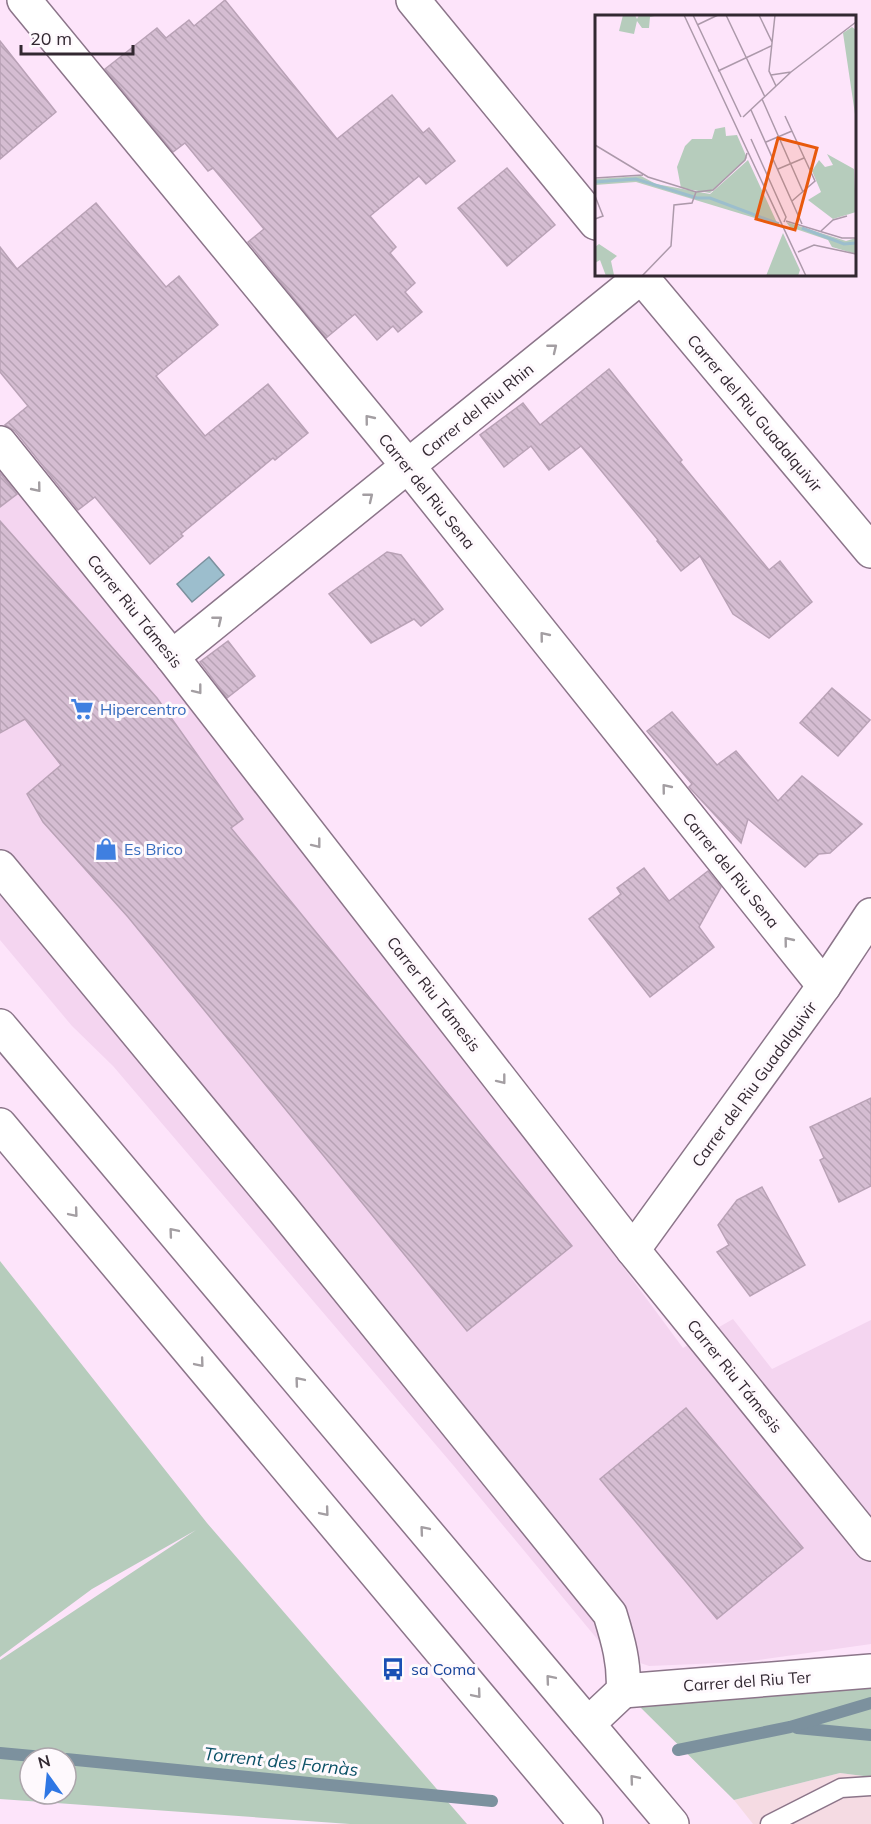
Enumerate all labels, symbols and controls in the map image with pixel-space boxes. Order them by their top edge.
inset map [595,15,856,276]
scale bar [21,18,134,56]
text: 20 m [30,27,72,50]
street label: Carrer del Riu Guadalquivir [683,330,827,496]
one-way arrow [546,344,557,355]
street label: Carrer del Riu Rhin [417,359,537,461]
one-way arrow [366,415,377,426]
street label: Carrer del Riu Sena [374,429,480,553]
one-way arrow [29,481,40,492]
one-way arrow [362,494,373,505]
street label: Carrer Riu Támesis [83,550,187,672]
one-way arrow [211,617,222,628]
one-way arrow [541,632,552,643]
one-way arrow [190,683,201,694]
supermarket icon: Hipercentro [69,696,95,722]
place label: Hipercentro [100,699,186,719]
one-way arrow [662,784,673,795]
street label: Carrer del Riu Sena [678,808,784,932]
shop icon: Es Brico [93,836,119,862]
one-way arrow [310,837,321,848]
place label: Es Brico [124,839,183,859]
street label: Carrer Riu Támesis [383,932,485,1056]
one-way arrow [784,937,795,948]
street label: Carrer del Riu Guadalquivir [687,997,821,1171]
one-way arrow [494,1074,505,1085]
one-way arrow [67,1206,78,1217]
one-way arrow [169,1228,180,1239]
street label: Carrer Riu Támesis [683,1315,787,1437]
one-way arrow [192,1356,203,1367]
one-way arrow [295,1377,306,1388]
one-way arrow [318,1505,329,1516]
one-way arrow [421,1526,432,1537]
bus stop icon: sa Coma [380,1656,406,1682]
place label: sa Coma [411,1659,476,1679]
street label: Carrer del Riu Ter [682,1667,812,1695]
one-way arrow [546,1675,557,1686]
one-way arrow [470,1687,481,1698]
water label: Torrent des Fornàs [203,1742,359,1781]
north arrow [18,1746,78,1806]
text: N [36,1750,53,1773]
one-way arrow [630,1775,641,1786]

